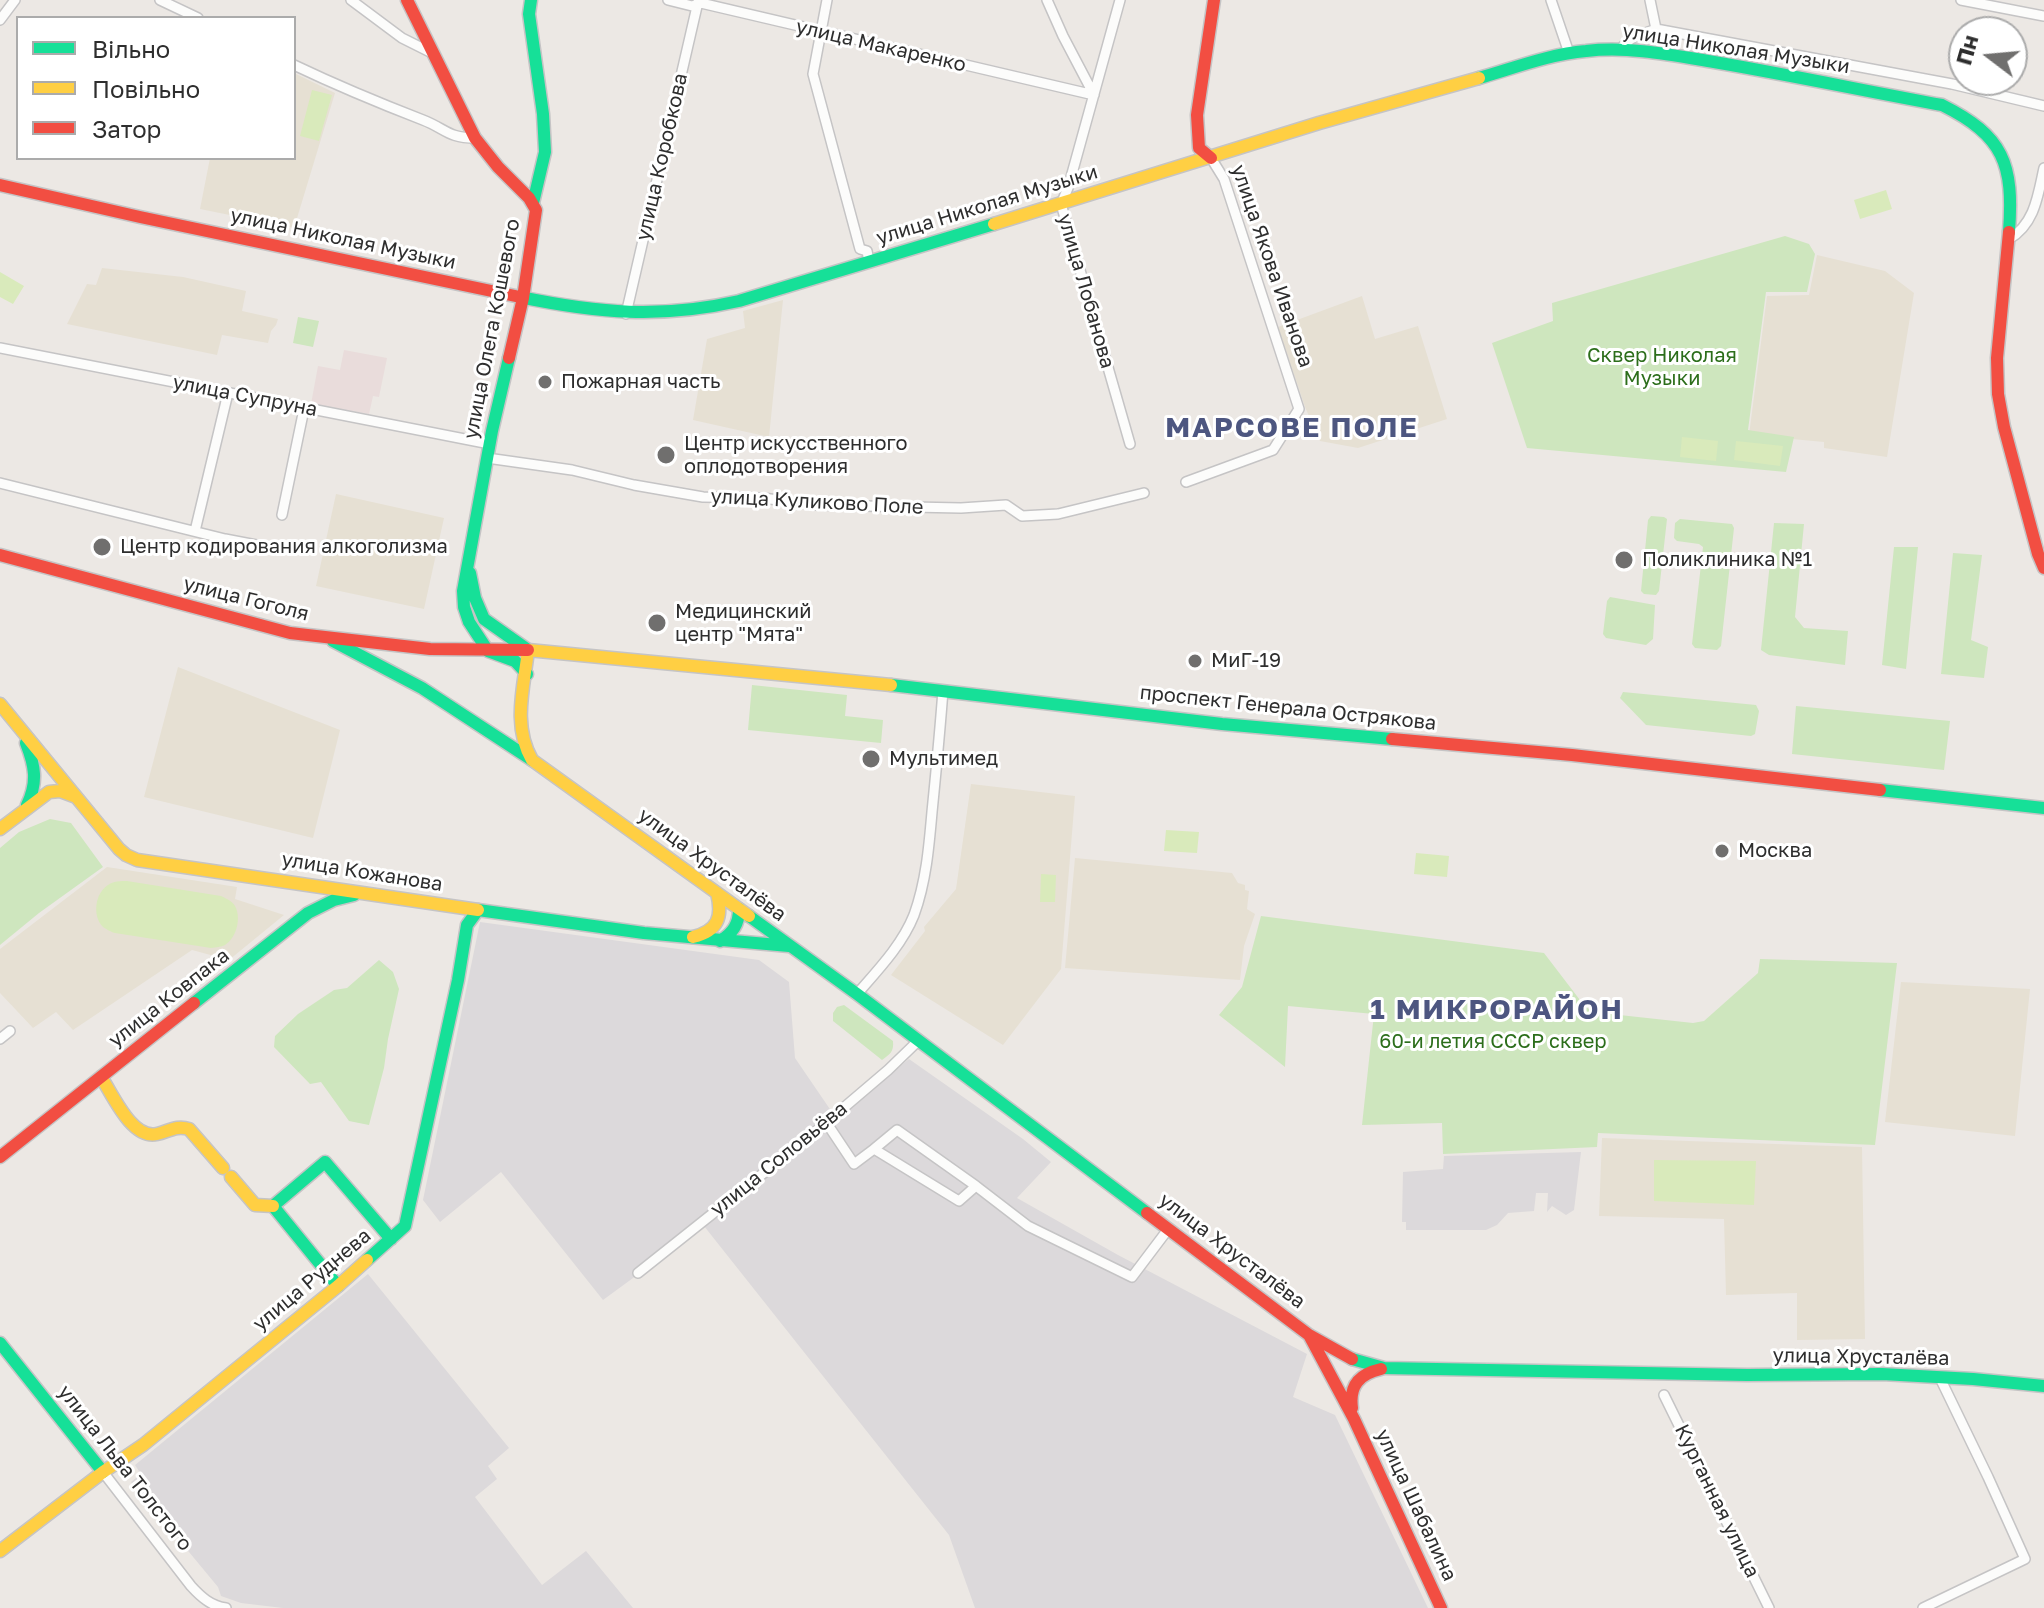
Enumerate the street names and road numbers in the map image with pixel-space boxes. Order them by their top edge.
street label: улица Макаренко [794,15,968,77]
street label: улица Николая Музыки [1620,19,1852,79]
street label: улица Коробкова [631,71,693,243]
street label: улица Николая Музыки [873,160,1101,250]
street label: улица Якова Иванова [1226,162,1318,370]
street label: улица Николая Музыки [228,203,458,275]
street label: улица Лобанова [1052,211,1120,371]
street label: улица Олега Кошевого [459,217,525,441]
street label: улица Супруна [171,370,319,422]
street label: улица Куликово Поле [710,484,924,520]
street label: улица Гоголя [181,572,311,626]
street label: проспект Генерала Острякова [1139,680,1437,736]
street label: улица Хрусталёва [633,803,791,927]
street label: улица Кожанова [280,847,444,897]
street label: улица Ковпака [104,943,234,1053]
street label: улица Соловьёва [706,1097,852,1221]
street label: улица Хрусталёва [1154,1188,1310,1314]
street label: улица Руднева [248,1224,376,1336]
street label: улица Хрусталёва [1772,1343,1950,1371]
street label: улица Льва Толстого [53,1380,197,1556]
street label: Курганная улица [1670,1420,1764,1582]
street label: улица Шабалина [1370,1425,1462,1585]

